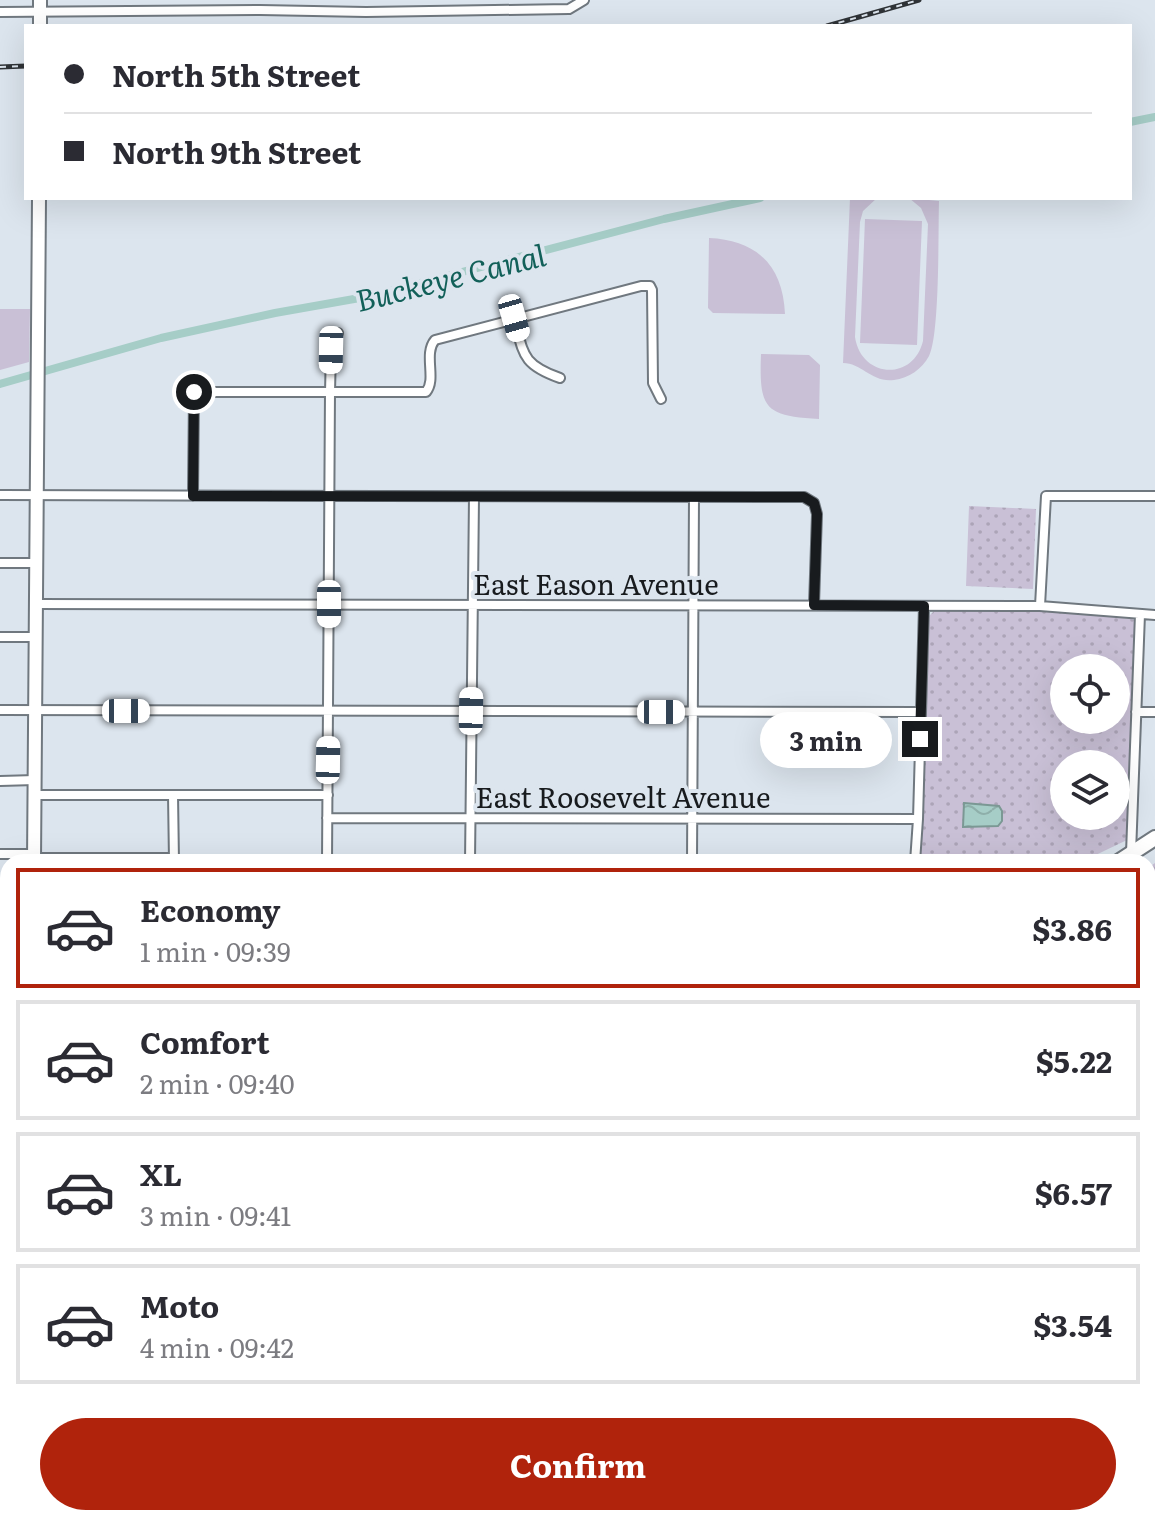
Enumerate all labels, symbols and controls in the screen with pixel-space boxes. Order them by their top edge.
text: North 5th Street [112,52,360,96]
text: North 9th Street [112,129,361,173]
water label: Buckeye Canal [350,231,550,321]
car [496,292,532,344]
car [319,326,343,374]
route start [176,374,212,410]
street label: East Eason Avenue [473,562,719,604]
car [317,580,341,628]
map controls [1050,654,1130,830]
button: locate [1050,654,1130,734]
car [459,687,483,735]
car [102,699,150,723]
car [637,700,685,724]
callout: 3 min [760,711,892,767]
text: 3 min [789,720,863,759]
route end [902,721,938,757]
car [316,736,340,784]
button: layers [1050,750,1130,830]
street label: East Roosevelt Avenue [476,775,770,817]
text: Economy [140,887,280,931]
icon: car [44,892,116,964]
text: $3.86 [1032,906,1112,950]
text: 1 min · 09:39 [140,931,291,970]
text: Comfort [140,1019,270,1063]
icon: car [44,1024,116,1096]
text: $5.22 [1036,1038,1112,1082]
text: 2 min · 09:40 [140,1063,295,1102]
text: XL [140,1151,182,1195]
icon: car [44,1156,116,1228]
text: $6.57 [1035,1170,1112,1214]
text: 3 min · 09:41 [140,1195,291,1234]
text: Moto [140,1283,219,1327]
icon: car [44,1288,116,1360]
text: $3.54 [1033,1302,1112,1346]
text: 4 min · 09:42 [140,1327,294,1366]
button: Confirm [40,1418,1116,1510]

